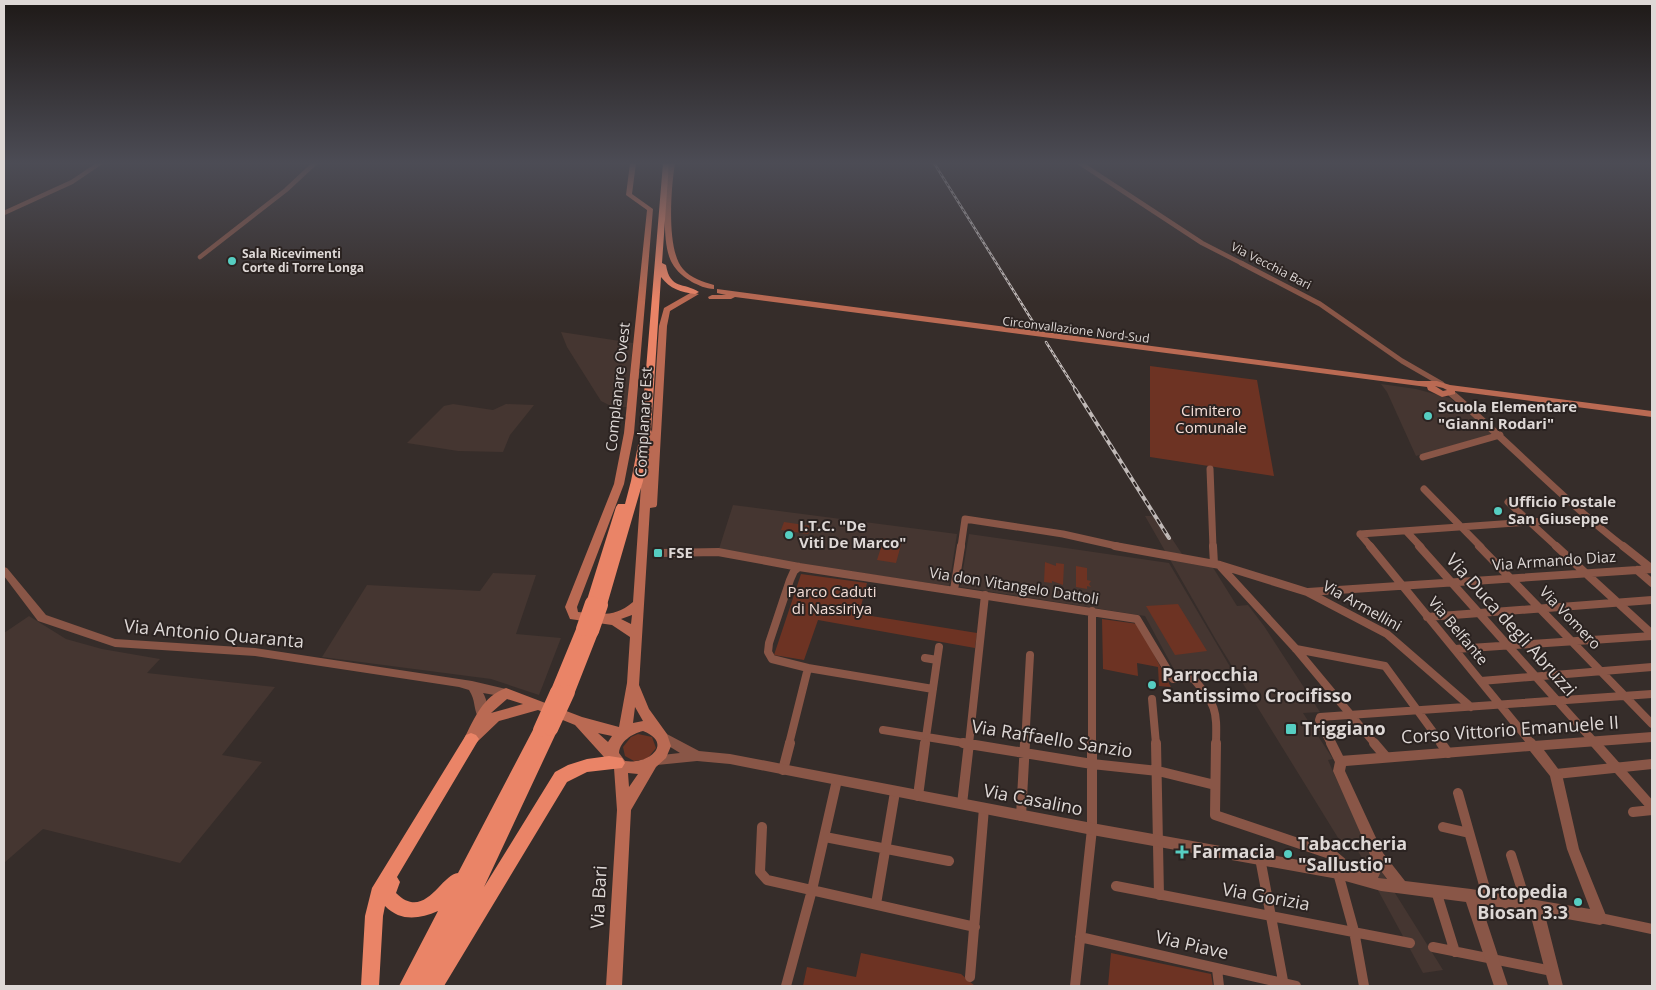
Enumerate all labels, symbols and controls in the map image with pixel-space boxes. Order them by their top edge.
street label: Via Vecchia Bari [1228,238,1314,293]
place label: Sala Ricevimenti Corte di Torre Longa [242,245,364,276]
marker: Sala Ricevimenti Corte di Torre Longa [226,255,238,267]
street label: Circonvallazione Nord-Sud [1002,312,1151,347]
street label: Complanare Ovest [600,321,634,452]
street label: Complanare Est [630,366,656,478]
place label: Scuola Elementare "Gianni Rodari" [1438,396,1577,433]
park label: Cimitero Comunale [1175,400,1247,437]
marker: Scuola Elementare "Gianni Rodari" [1422,410,1434,422]
place label: Ufficio Postale San Giuseppe [1508,491,1616,528]
marker: Ufficio Postale San Giuseppe [1492,505,1504,517]
place label: I.T.C. "De Viti De Marco" [799,515,906,552]
marker: I.T.C. "De Viti De Marco" [783,529,795,541]
place label: FSE [668,542,693,562]
street label: Via Armando Diaz [1491,546,1617,574]
marker: FSE [652,547,664,559]
street label: Via Duca degli Abruzzi [1441,548,1582,701]
street label: Via don Vitangelo Dattoli [928,562,1100,608]
street label: Via Armellini [1319,575,1405,635]
park label: Parco Caduti di Nassiriya [788,581,876,618]
street label: Via Vomero [1536,581,1606,653]
street label: Via Belfante [1424,592,1493,669]
street label: Via Antonio Quaranta [123,613,305,653]
place label: Parrocchia Santissimo Crocifisso [1162,662,1352,707]
marker: Parrocchia Santissimo Crocifisso [1146,679,1158,691]
street label: Corso Vittorio Emanuele II [1400,709,1620,749]
street label: Via Raffaello Sanzio [970,713,1134,763]
place label: Triggiano [1302,716,1386,740]
marker: Triggiano [1284,722,1298,736]
street label: Via Casalino [981,778,1085,820]
place label: Tabaccheria "Sallustio" [1298,831,1407,876]
place label: Farmacia [1192,839,1275,863]
marker: Farmacia [1176,846,1188,858]
marker: Tabaccheria "Sallustio" [1282,848,1294,860]
street label: Via Bari [584,865,612,929]
street label: Via Gorizia [1220,876,1312,916]
place label: Ortopedia Biosan 3.3 [1477,879,1568,924]
marker: Ortopedia Biosan 3.3 [1572,896,1584,908]
street label: Via Piave [1153,924,1231,964]

